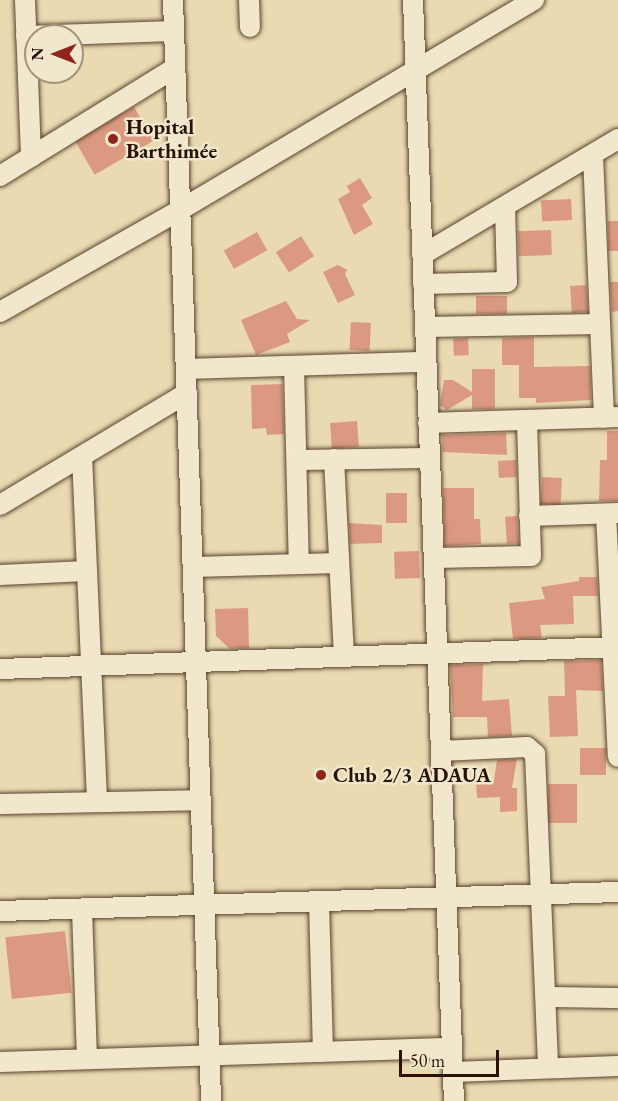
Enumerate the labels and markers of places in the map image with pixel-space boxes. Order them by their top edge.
place label: Hopital Barthimée [126,114,217,164]
marker: Hopital Barthimée [104,130,122,148]
place label: Club 2/3 ADAUA [333,762,491,788]
marker: Club 2/3 ADAUA [314,768,328,782]

